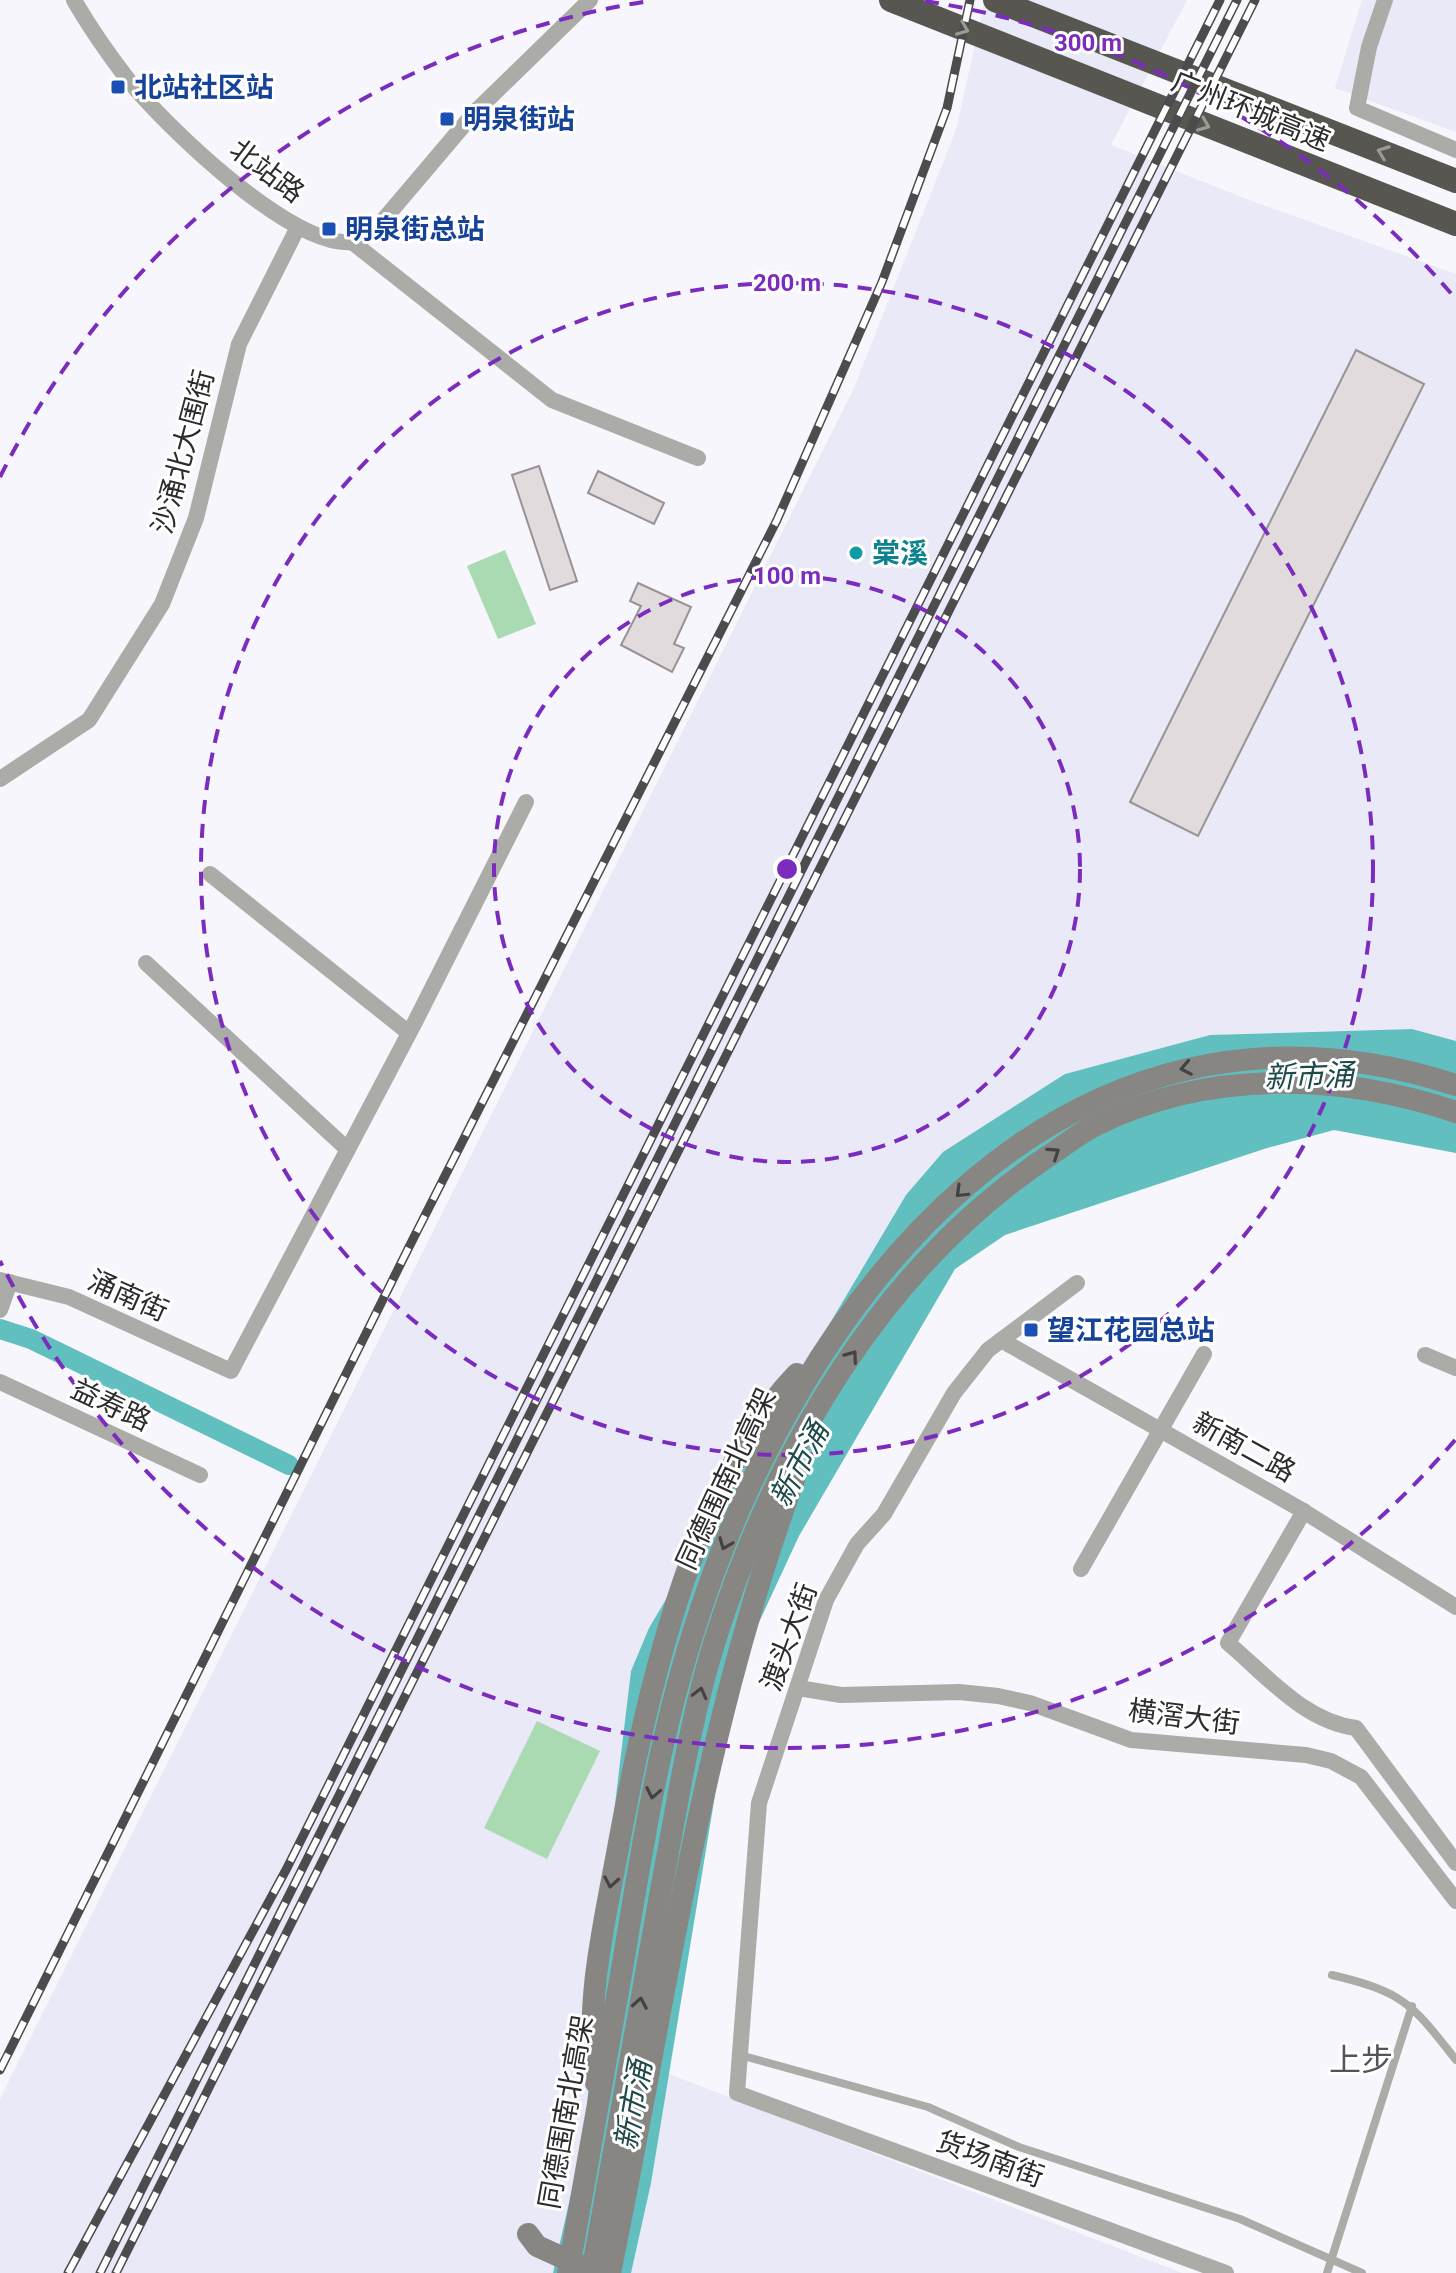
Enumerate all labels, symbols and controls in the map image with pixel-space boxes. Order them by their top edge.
one-way arrow [955,20,969,36]
text: 300 m [1054,29,1122,57]
street label: 广州环城高速 [1167,64,1335,158]
place label: 北站社区站 [134,71,274,104]
marker: 北站社区站 [109,78,127,96]
place label: 明泉街站 [463,103,575,136]
marker: 明泉街站 [438,110,456,128]
one-way arrow [1197,115,1211,132]
street label: 北站路 [224,133,310,209]
one-way arrow [1377,145,1391,162]
place label: 明泉街总站 [345,213,485,246]
marker: 明泉街总站 [320,220,338,238]
text: 200 m [753,269,821,297]
street label: 沙涌北大围街 [145,367,221,537]
place label: 棠溪 [872,537,928,570]
marker: 棠溪 [847,544,865,562]
text: 100 m [753,562,821,590]
centre of rings [773,855,801,883]
water label: 新市涌 [1263,1057,1358,1095]
one-way arrow [1179,1059,1193,1076]
one-way arrow [1045,1148,1059,1163]
one-way arrow [956,1182,970,1197]
street label: 涌南街 [83,1264,173,1328]
place label: 望江花园总站 [1047,1314,1215,1347]
marker: 望江花园总站 [1022,1321,1040,1339]
one-way arrow [842,1350,857,1364]
street label: 益寿路 [66,1372,156,1438]
street label: 同德围南北高架 [670,1383,782,1575]
street label: 新南二路 [1187,1405,1301,1489]
water label: 新市涌 [762,1413,837,1512]
one-way arrow [718,1536,735,1550]
street label: 渡头大街 [754,1579,824,1695]
one-way arrow [691,1687,708,1701]
street label: 横滘大街 [1126,1694,1242,1740]
one-way arrow [645,1786,662,1800]
one-way arrow [604,1876,621,1889]
one-way arrow [631,1997,648,2010]
street label: 同德围南北高架 [533,2013,599,2211]
district label: 上步 [1329,2041,1393,2079]
water label: 新市涌 [608,2055,659,2152]
street label: 货场南街 [932,2124,1048,2194]

